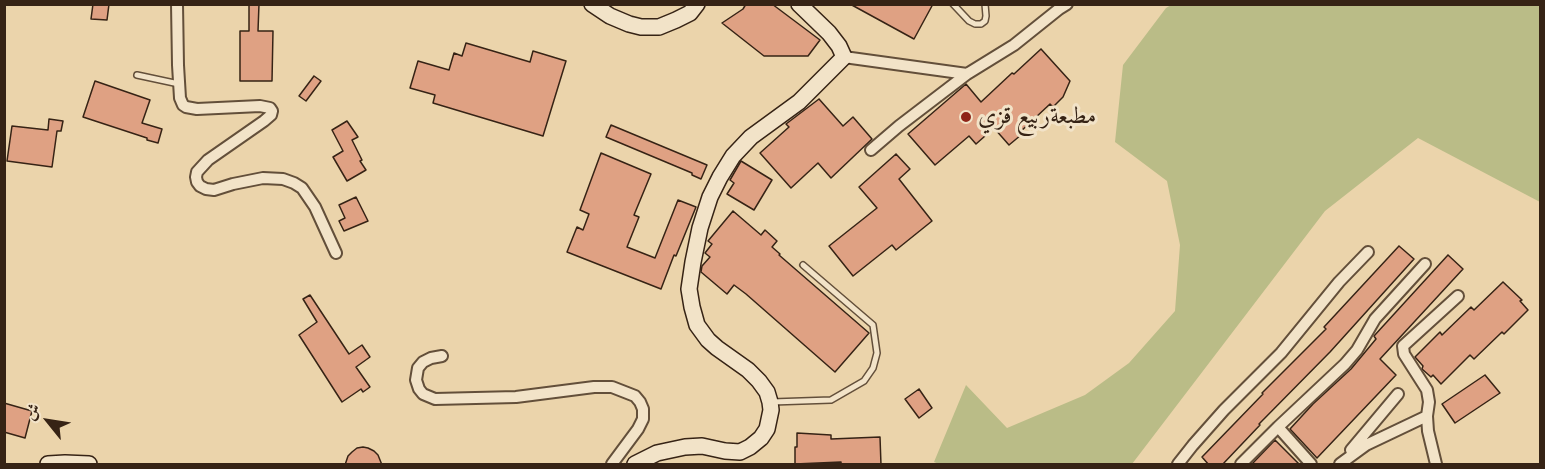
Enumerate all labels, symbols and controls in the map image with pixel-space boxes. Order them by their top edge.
place label: مطبعةربيع قزي [978,103,1096,131]
marker: مطبعةربيع قزي [959,110,973,124]
north arrow [18,391,78,451]
text: ش [20,400,45,424]

